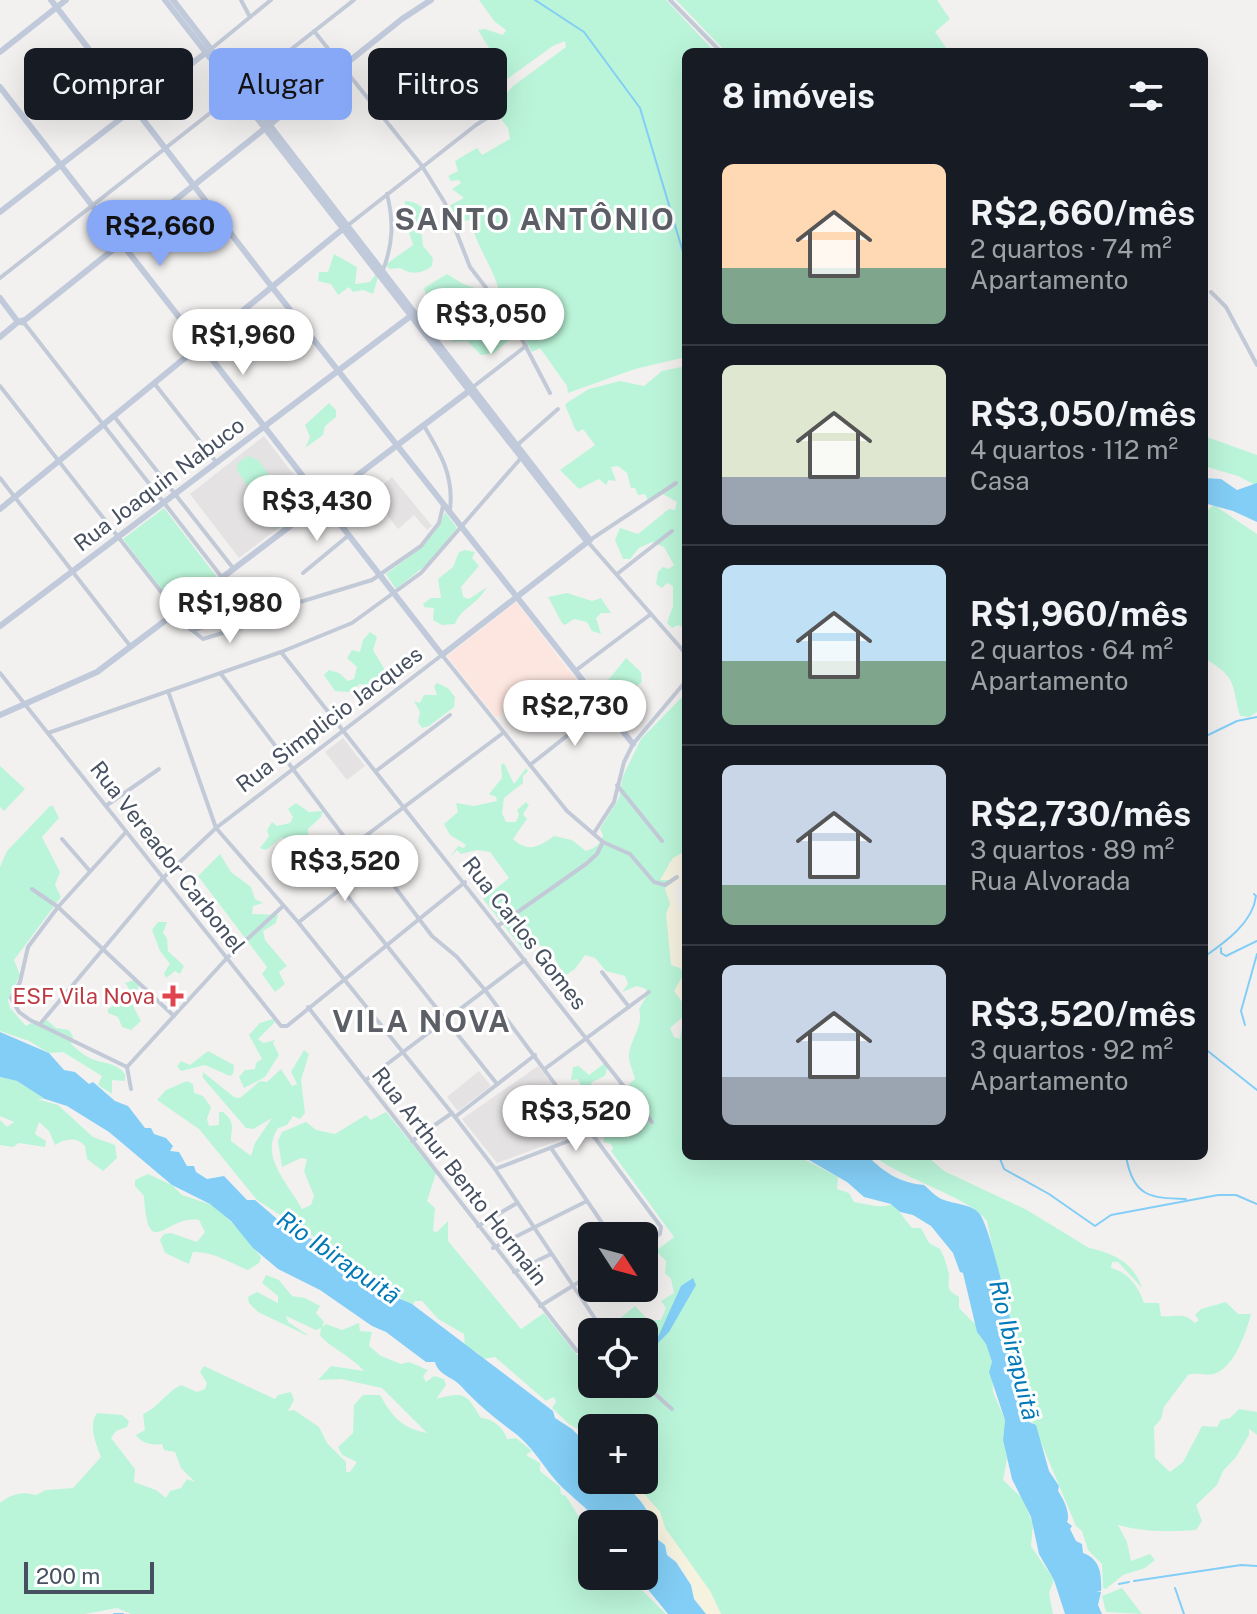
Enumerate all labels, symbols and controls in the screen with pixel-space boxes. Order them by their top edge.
chip: Comprar [24,48,193,120]
chip: Alugar [209,48,352,120]
chip: Filtros [368,48,507,120]
icon: filters [1124,74,1168,118]
text: 8 imóveis [722,76,875,116]
text: R$2,660/mês [970,193,1195,233]
icon: home [786,196,882,292]
pin: R$2,660 [86,200,234,268]
district label: SANTO ANTÔNIO [394,201,676,237]
text: R$2,660 [105,210,215,241]
text: 2 quartos · 74 m² [970,233,1172,264]
text: Apartamento [970,264,1128,295]
pin: R$3,050 [417,288,565,356]
text: R$3,050 [435,298,547,329]
pin: R$1,960 [169,309,317,377]
text: R$1,960 [190,319,296,350]
text: R$3,050/mês [970,394,1196,434]
icon: home [786,397,882,493]
street label: Rua Joaquin Nabuco [69,411,249,557]
text: 4 quartos · 112 m² [970,434,1178,465]
text: Casa [970,465,1030,496]
pin: R$3,430 [243,475,391,543]
text: R$3,430 [261,485,373,516]
pin: R$1,980 [156,577,304,645]
text: R$1,980 [177,587,283,618]
text: R$1,960/mês [970,594,1188,634]
icon: home [786,597,882,693]
text: 2 quartos · 64 m² [970,634,1173,665]
street label: Rua Simplicio Jacques [231,641,427,797]
text: Apartamento [970,665,1128,696]
pin: R$2,730 [501,680,649,748]
text: R$2,730 [521,690,629,721]
street label: Rua Vereador Carbonel [85,756,251,958]
text: R$2,730/mês [970,794,1191,834]
icon: home [786,797,882,893]
text: 3 quartos · 89 m² [970,834,1174,865]
pin: R$3,520 [271,835,419,903]
text: R$3,520 [289,845,401,876]
street label: Rua Carlos Gomes [457,851,593,1015]
text: Rua Alvorada [970,865,1131,896]
place label: ESF Vila Nova [13,983,155,1009]
marker: ESF Vila Nova [162,985,184,1007]
text: R$3,520/mês [970,994,1196,1034]
icon: home [786,997,882,1093]
district label: VILA NOVA [332,1003,512,1039]
text: 3 quartos · 92 m² [970,1034,1173,1065]
street label: Rua Arthur Bento Hormain [367,1062,553,1290]
text: Apartamento [970,1065,1128,1096]
pin: R$3,520 [502,1085,650,1153]
text: R$3,520 [520,1095,632,1126]
water label: Rio Ibirapuitã [272,1204,406,1310]
north arrow [578,1222,658,1302]
map controls [578,1222,658,1590]
water label: Rio Ibirapuitã [984,1277,1046,1423]
button: locate [578,1318,658,1398]
button: + [578,1414,658,1494]
button: − [578,1510,658,1590]
scale bar [24,1558,154,1594]
text: 200 m [36,1563,100,1589]

